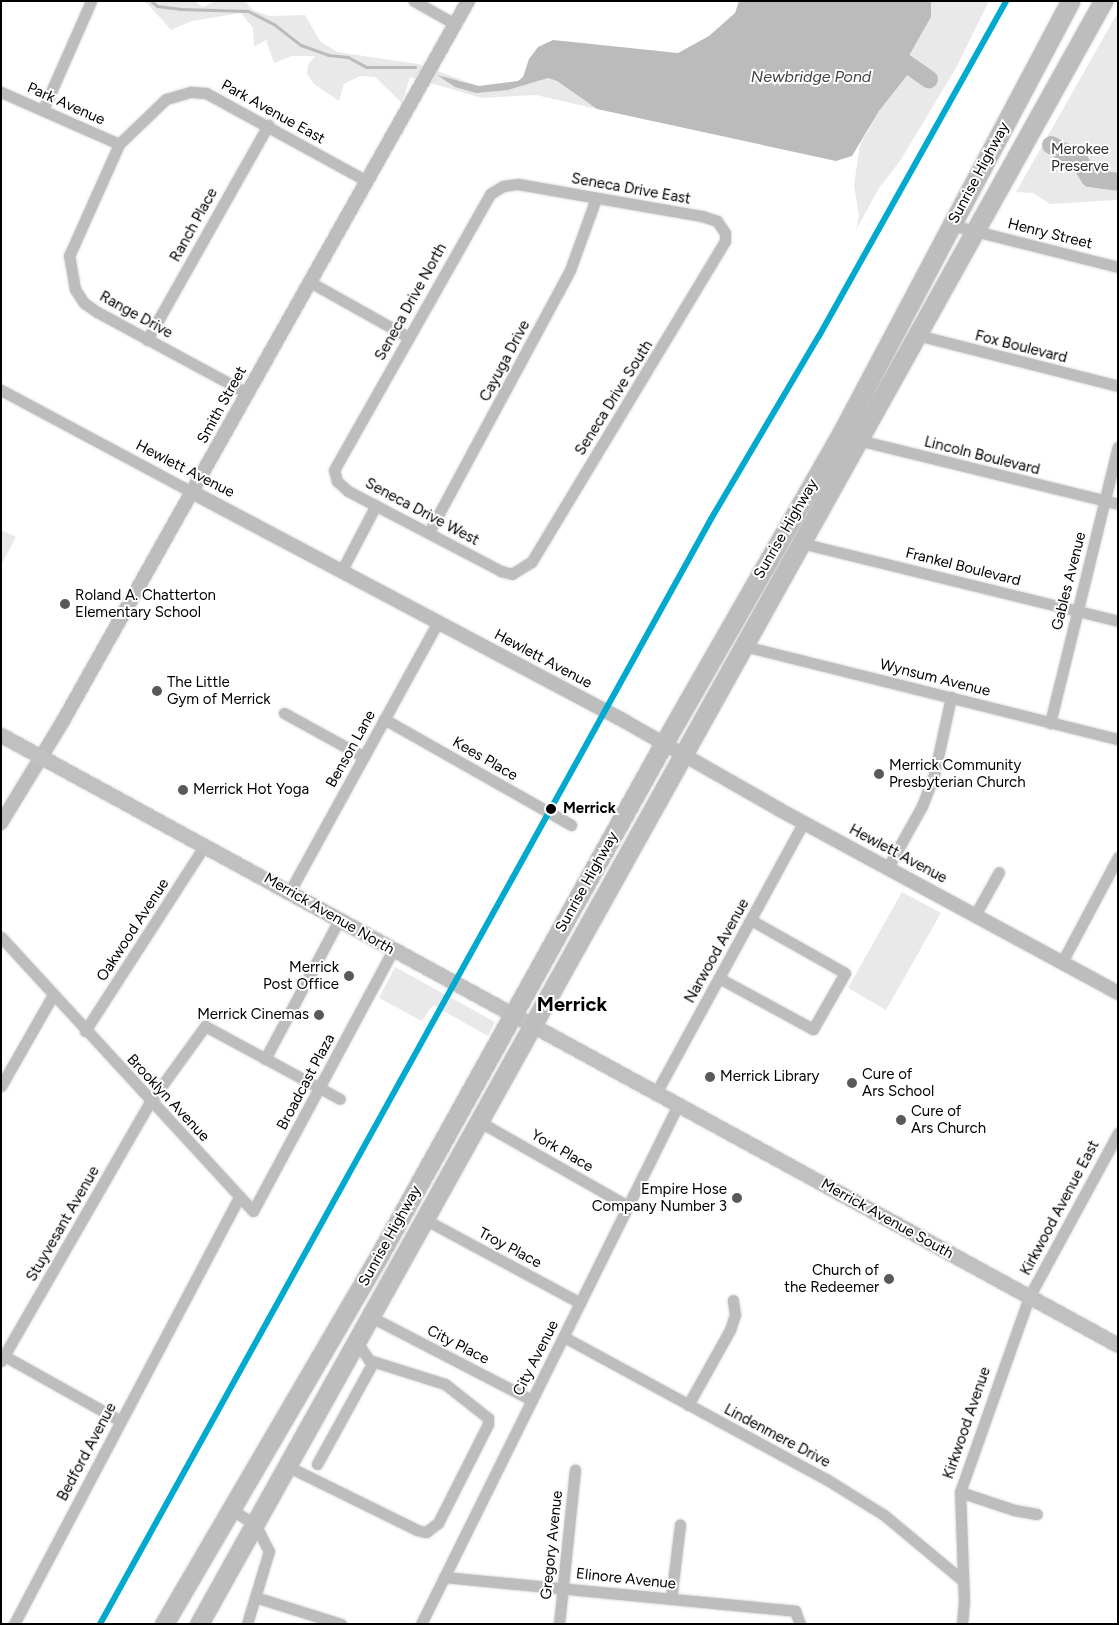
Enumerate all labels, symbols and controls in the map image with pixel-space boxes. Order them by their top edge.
water label: Newbridge Pond [751,67,871,87]
street label: Park Avenue East [218,76,328,148]
street label: Park Avenue [24,79,108,129]
street label: Sunrise Highway [945,119,1013,227]
park label: Merokee Preserve [1051,140,1109,175]
street label: Seneca Drive East [570,170,692,208]
street label: Ranch Place [166,185,222,265]
street label: Henry Street [1006,215,1094,253]
street label: Seneca Drive North [371,240,451,364]
street label: Range Drive [96,288,176,342]
street label: Cayuga Drive [476,317,534,405]
street label: Fox Boulevard [973,327,1069,367]
street label: Seneca Drive South [571,337,657,459]
street label: Smith Street [193,363,251,447]
street label: Lincoln Boulevard [922,433,1042,479]
street label: Hewlett Avenue [133,436,237,502]
street label: Seneca Drive West [362,474,482,550]
street label: Sunrise Highway [750,476,822,582]
street label: Gables Avenue [1048,530,1090,632]
street label: Frankel Boulevard [904,544,1022,590]
place label: Roland A. Chatterton Elementary School [75,586,216,621]
marker: Roland A. Chatterton Elementary School [59,598,71,610]
street label: Hewlett Avenue [491,626,595,692]
street label: Wynsum Avenue [878,656,992,700]
place label: The Little Gym of Merrick [167,673,271,708]
marker: The Little Gym of Merrick [151,685,163,697]
street label: Benson Lane [322,707,380,791]
street label: Kees Place [449,733,521,785]
place label: Merrick Community Presbyterian Church [889,756,1026,791]
marker: Merrick Community Presbyterian Church [873,768,885,780]
place label: Merrick Hot Yoga [193,781,309,799]
marker: Merrick Hot Yoga [177,784,189,796]
place label: Merrick [563,800,616,818]
marker: Merrick [543,801,559,817]
street label: Hewlett Avenue [846,821,950,887]
street label: Sunrise Highway [552,829,622,935]
street label: Merrick Avenue North [261,869,397,959]
street label: Oakwood Avenue [93,875,173,985]
street label: Narwood Avenue [681,896,753,1006]
place label: Merrick Post Office [263,958,339,993]
marker: Merrick Post Office [343,970,355,982]
district label: Merrick [537,992,607,1016]
place label: Merrick Cinemas [197,1006,309,1024]
marker: Merrick Cinemas [313,1009,325,1021]
street label: Broadcast Plaza [273,1031,339,1133]
street label: Brooklyn Avenue [123,1051,213,1145]
place label: Cure of Ars School [862,1065,934,1100]
place label: Merrick Library [720,1068,819,1086]
marker: Merrick Library [704,1071,716,1083]
marker: Cure of Ars School [846,1077,858,1089]
place label: Cure of Ars Church [911,1102,986,1137]
marker: Cure of Ars Church [895,1114,907,1126]
street label: York Place [528,1126,596,1176]
street label: Kirkwood Avenue East [1017,1138,1103,1278]
street label: Stuyvesant Avenue [23,1163,103,1285]
street label: Merrick Avenue South [818,1175,956,1263]
place label: Empire Hose Company Number 3 [592,1180,727,1215]
street label: Sunrise Highway [355,1183,425,1289]
marker: Empire Hose Company Number 3 [731,1192,743,1204]
street label: Troy Place [475,1224,545,1272]
place label: Church of the Redeemer [784,1261,879,1296]
marker: Church of the Redeemer [883,1273,895,1285]
street label: City Avenue [509,1317,563,1399]
street label: City Place [424,1322,492,1368]
street label: Kirkwood Avenue [939,1365,995,1481]
street label: Bedford Avenue [54,1400,120,1504]
street label: Lindenmere Drive [721,1400,833,1472]
street label: Gregory Avenue [537,1490,567,1600]
street label: Elinore Avenue [575,1565,677,1593]

